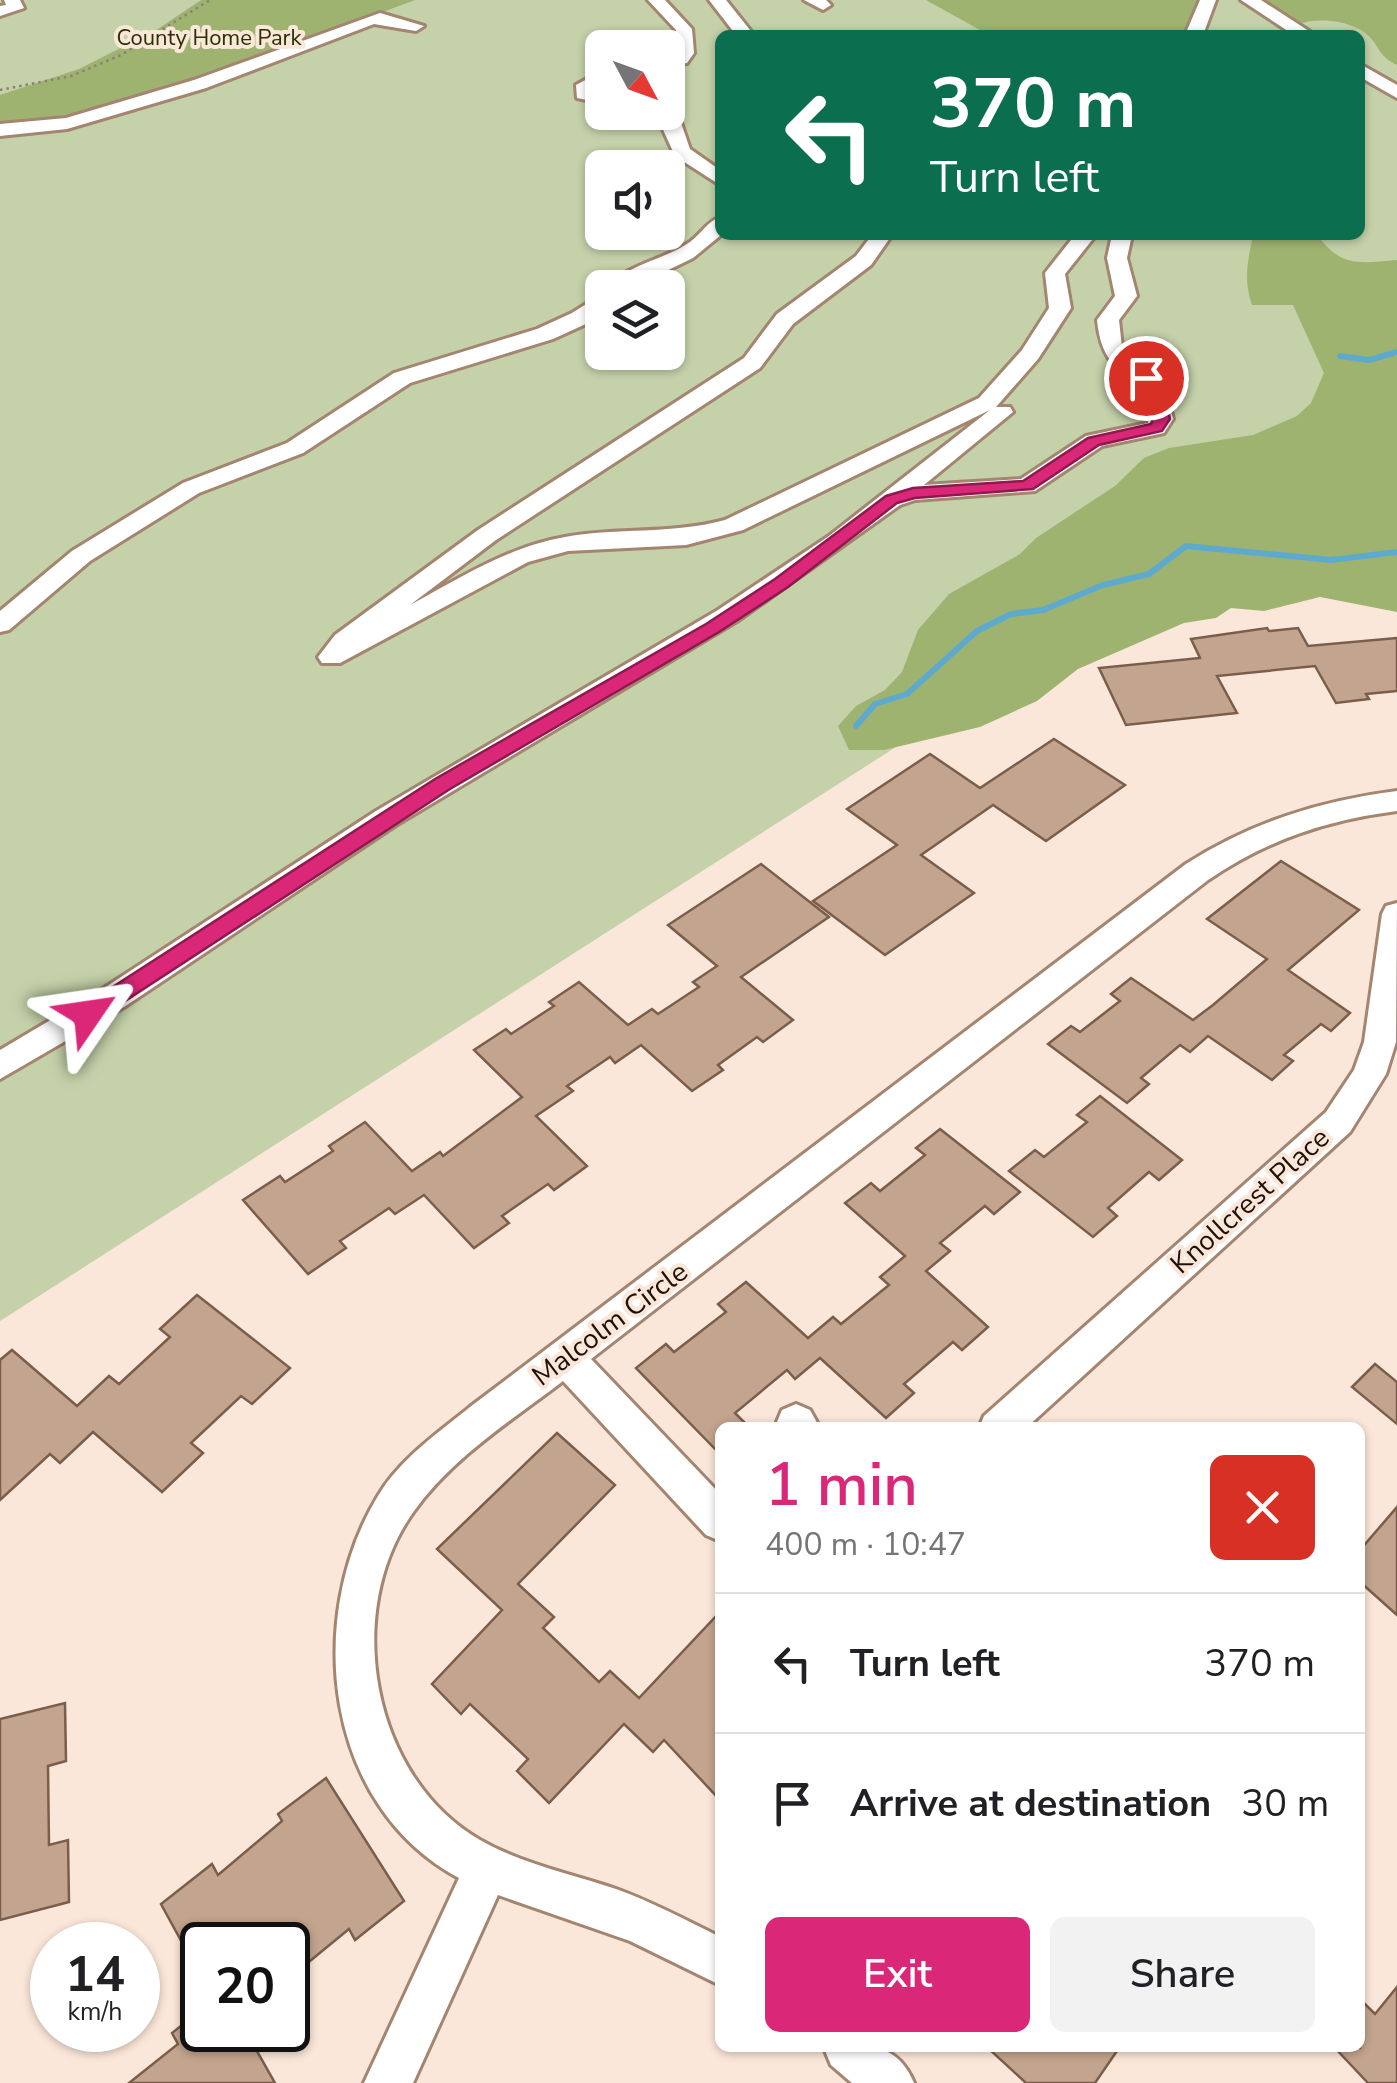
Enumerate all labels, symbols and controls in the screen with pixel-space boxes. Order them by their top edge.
park label: County Home Park [116,23,302,53]
north arrow [585,30,685,130]
map controls [585,30,685,370]
text: 370 m [930,56,1136,152]
icon: left [765,70,895,200]
text: Turn left [930,147,1099,208]
button: sound [585,150,685,250]
button: layers [585,270,685,370]
pin [1104,336,1189,421]
icon: arrive [1119,351,1174,406]
position arrow [36,962,140,1066]
street label: Knollcrest Place [1162,1119,1338,1283]
street label: Malcolm Circle [524,1253,696,1395]
text: 1 min [765,1444,918,1526]
button: close [1210,1455,1315,1560]
text: 400 m · 10:47 [765,1523,966,1566]
icon: left [765,1636,820,1691]
text: Turn left [850,1638,1000,1689]
text: 370 m [1204,1638,1315,1689]
icon: arrive [765,1776,820,1831]
text: Arrive at destination [850,1778,1211,1829]
text: 30 m [1241,1778,1329,1829]
button: Exit [765,1917,1030,2032]
button: Share [1050,1917,1315,2032]
speed limit sign: 20 [180,1922,310,2052]
text: 14 [65,1940,125,2009]
text: km/h [67,1995,123,2029]

